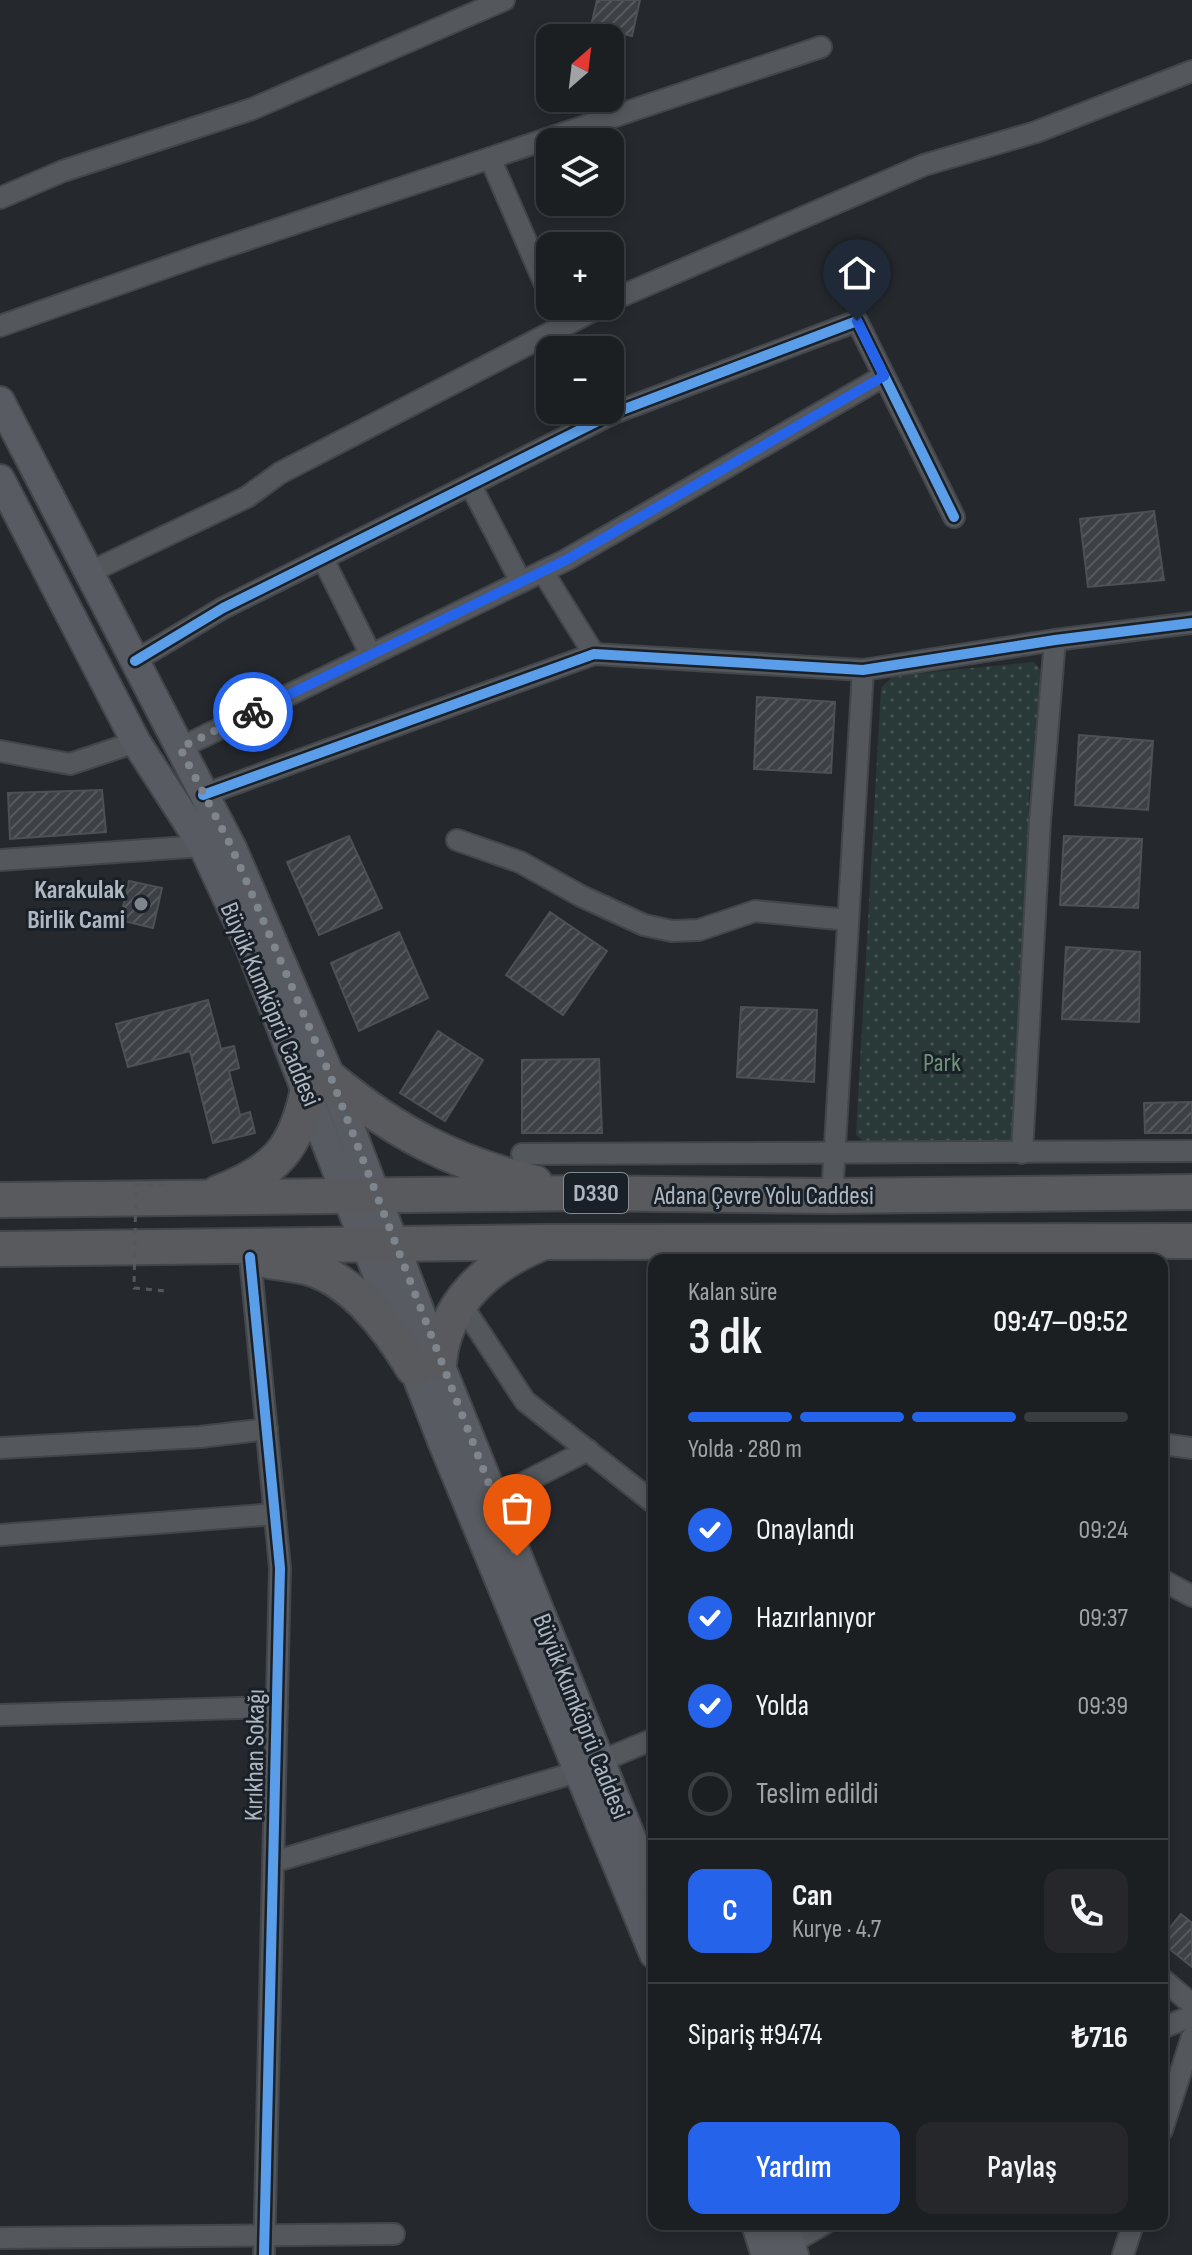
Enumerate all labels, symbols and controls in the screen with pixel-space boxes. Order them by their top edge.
north arrow [536,24,624,112]
map controls [536,24,624,424]
button: layers [536,128,624,216]
button: + [536,232,624,320]
pin [823,239,891,321]
icon: home [835,251,879,295]
button: − [536,336,624,424]
courier [213,672,293,752]
icon: bike [231,690,275,734]
place label: Karakulak Birlik Cami [27,875,125,936]
marker: Karakulak Birlik Cami [132,895,150,913]
street label: Büyük Kumköprü Caddesi [213,898,327,1111]
park label: Park [923,1048,961,1079]
road number: D330 [564,1173,628,1213]
street label: Adana Çevre Yolu Caddesi [653,1181,874,1212]
text: Kalan süre [688,1277,777,1308]
text: 09:47–09:52 [993,1304,1128,1340]
text: 3 dk [688,1306,762,1369]
text: Yolda · 280 m [688,1434,802,1465]
pin [483,1474,551,1556]
icon: bag [495,1486,539,1530]
icon: check [688,1508,732,1552]
text: Onaylandı [756,1512,855,1548]
text: 09:24 [1079,1515,1128,1546]
icon: check [688,1596,732,1640]
text: Hazırlanıyor [756,1600,876,1636]
text: 09:37 [1079,1603,1128,1634]
street label: Büyük Kumköprü Caddesi [525,1609,636,1824]
icon: check [688,1684,732,1728]
text: Yolda [756,1688,809,1724]
street label: Kırıkhan Sokağı [239,1689,272,1821]
text: 09:39 [1078,1691,1128,1722]
text: Teslim edildi [756,1776,879,1812]
button: phone [1044,1869,1128,1953]
text: Can [792,1878,833,1914]
text: C [722,1893,738,1929]
text: Kurye · 4.7 [792,1914,881,1945]
text: Sipariş #9474 [688,2017,822,2053]
text: ₺716 [1072,2020,1128,2056]
button: Yardım [688,2122,900,2214]
button: Paylaş [916,2122,1128,2214]

